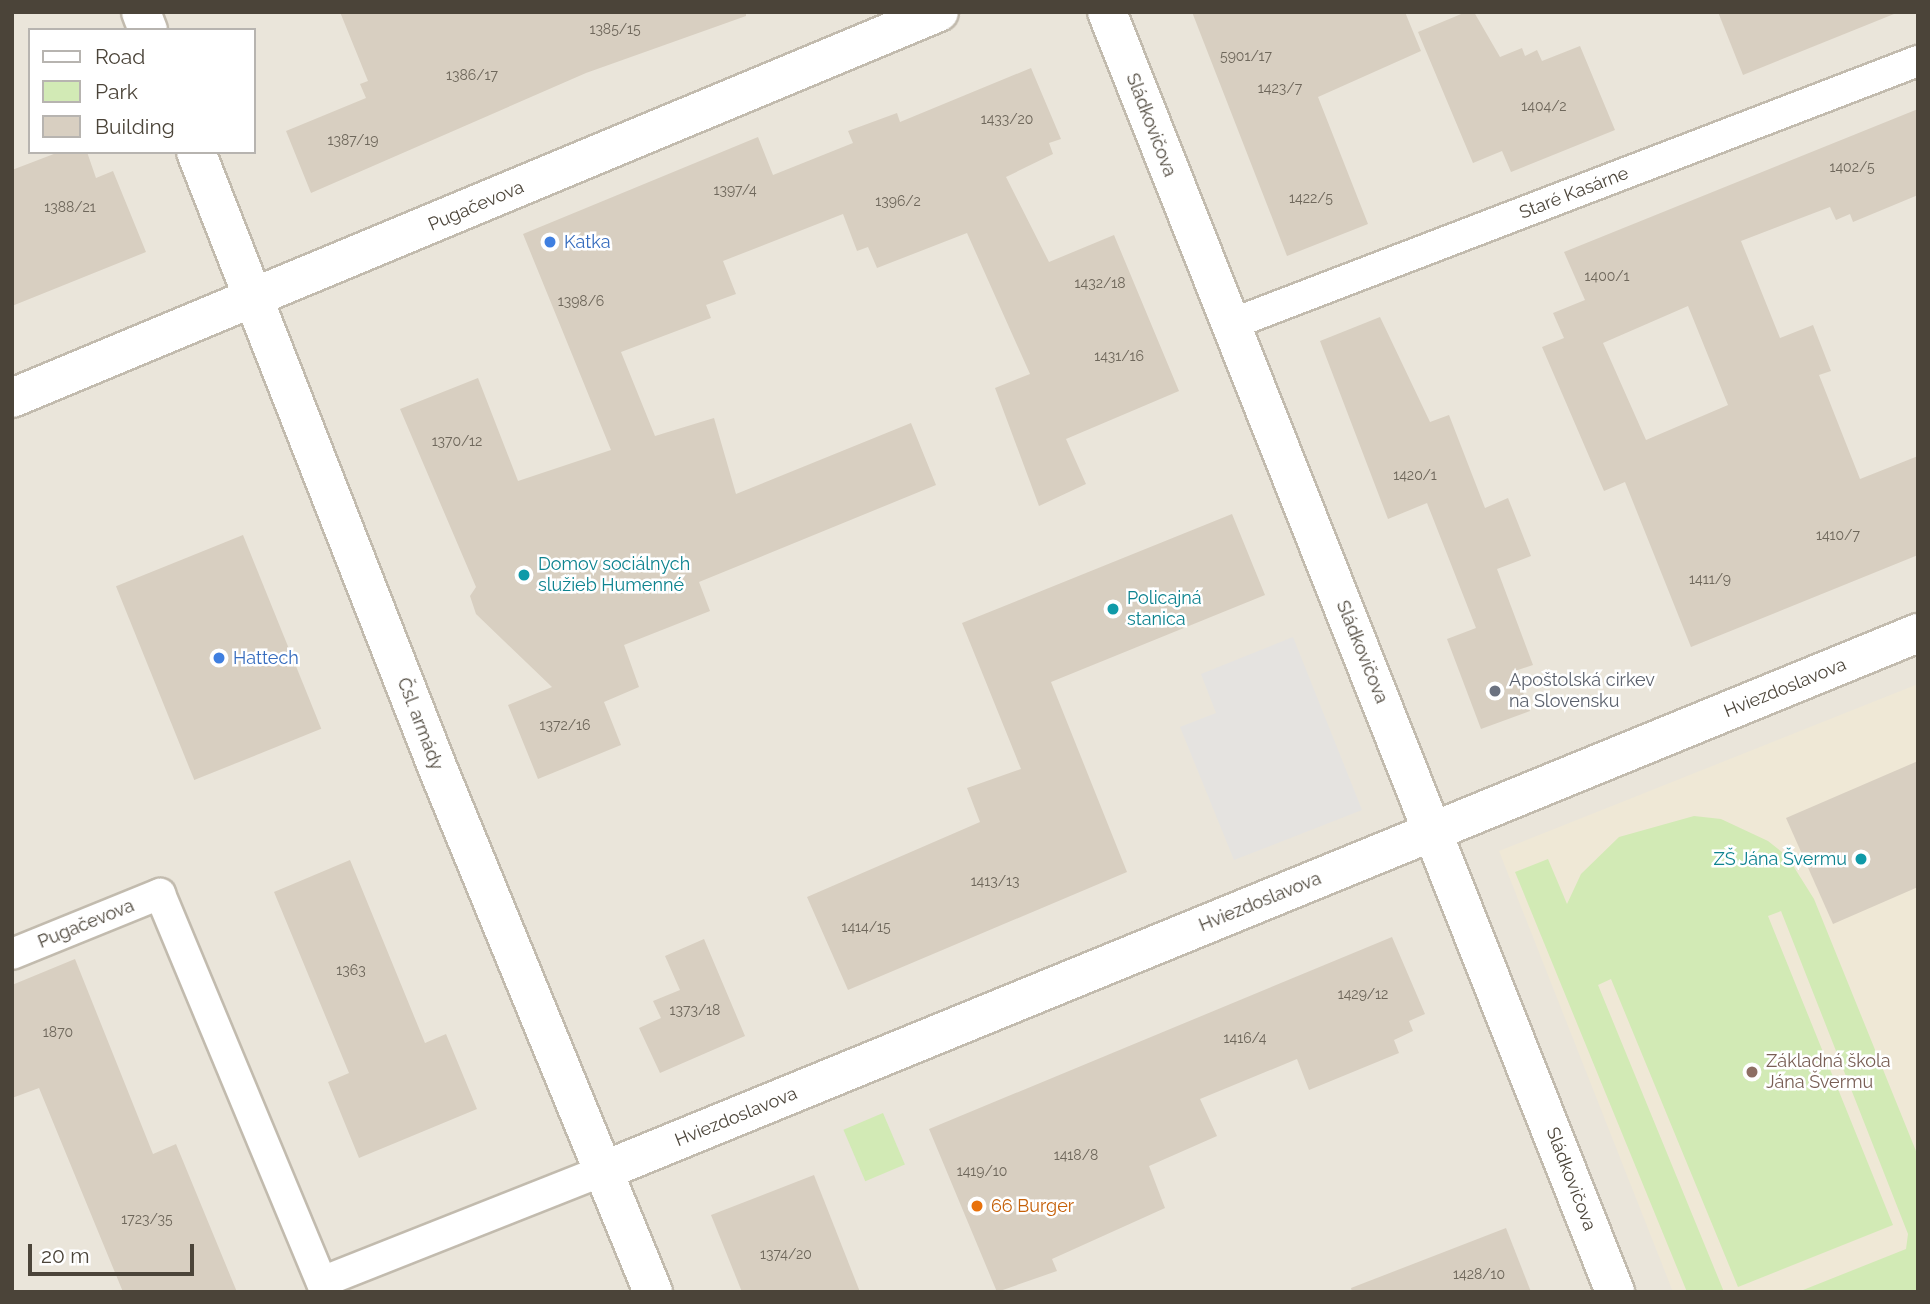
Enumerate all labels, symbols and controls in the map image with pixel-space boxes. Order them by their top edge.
house number: 1385/15 [589,21,641,37]
legend [28,28,256,154]
text: Road [95,44,145,69]
house number: 5901/17 [1220,48,1272,64]
house number: 1386/17 [446,67,498,83]
street label: Sládkovičova [1121,70,1181,180]
text: Park [95,79,138,104]
house number: 1423/7 [1258,80,1302,96]
house number: 1404/2 [1521,98,1567,114]
house number: 1433/20 [981,111,1033,127]
text: Building [95,114,175,139]
house number: 1387/19 [328,132,378,148]
house number: 1402/5 [1829,159,1875,175]
street label: Staré Kasárne [1516,162,1632,224]
street label: Pugačevova [425,176,527,236]
house number: 1397/4 [713,182,757,198]
house number: 1422/5 [1289,190,1333,206]
house number: 1396/2 [875,193,921,209]
house number: 1388/21 [44,199,96,215]
place label: Katka [564,231,611,253]
marker: Katka [542,234,558,250]
house number: 1400/1 [1585,268,1629,284]
house number: 1432/18 [1075,275,1125,291]
house number: 1398/6 [558,293,604,309]
house number: 1431/16 [1094,348,1144,364]
house number: 1370/12 [432,433,482,449]
house number: 1420/1 [1393,467,1437,483]
house number: 1410/7 [1816,527,1860,543]
place label: Domov sociálnych služieb Humenné [538,554,691,596]
marker: Domov sociálnych služieb Humenné [516,567,532,583]
house number: 1411/9 [1689,571,1731,587]
place label: Policajná stanica [1127,588,1202,630]
street label: Sládkovičova [1332,597,1392,707]
marker: Policajná stanica [1105,601,1121,617]
place label: Hattech [233,647,299,669]
marker: Hattech [211,650,227,666]
street label: Hviezdoslavova [1721,654,1849,722]
place label: Apoštolská cirkev na Slovensku [1509,670,1655,712]
street label: Čsl. armády [392,675,448,773]
marker: Apoštolská cirkev na Slovensku [1487,683,1503,699]
house number: 1372/16 [540,717,590,733]
place label: ZŠ Jána Švermu [1713,848,1847,870]
marker: ZŠ Jána Švermu [1853,851,1869,867]
street label: Hviezdoslavova [1196,868,1324,936]
house number: 1413/13 [971,873,1019,889]
street label: Pugačevova [35,895,137,953]
house number: 1414/15 [841,919,891,935]
house number: 1363 [336,962,366,978]
house number: 1429/12 [1338,986,1388,1002]
house number: 1373/18 [670,1002,720,1018]
house number: 1870 [43,1024,73,1040]
house number: 1416/4 [1224,1030,1266,1046]
place label: Základná škola Jána Švermu [1766,1051,1891,1094]
marker: Základná škola Jána Švermu [1744,1064,1760,1080]
street label: Hviezdoslavova [672,1083,800,1151]
street label: Sládkovičova [1541,1124,1601,1234]
house number: 1418/8 [1054,1147,1098,1163]
house number: 1419/10 [957,1163,1007,1179]
place label: 66 Burger [991,1195,1074,1217]
marker: 66 Burger [969,1198,985,1214]
house number: 1723/35 [121,1211,173,1227]
scale bar [32,1230,198,1274]
text: 20 m [41,1243,89,1268]
house number: 1374/20 [760,1246,812,1262]
house number: 1428/10 [1453,1266,1505,1282]

